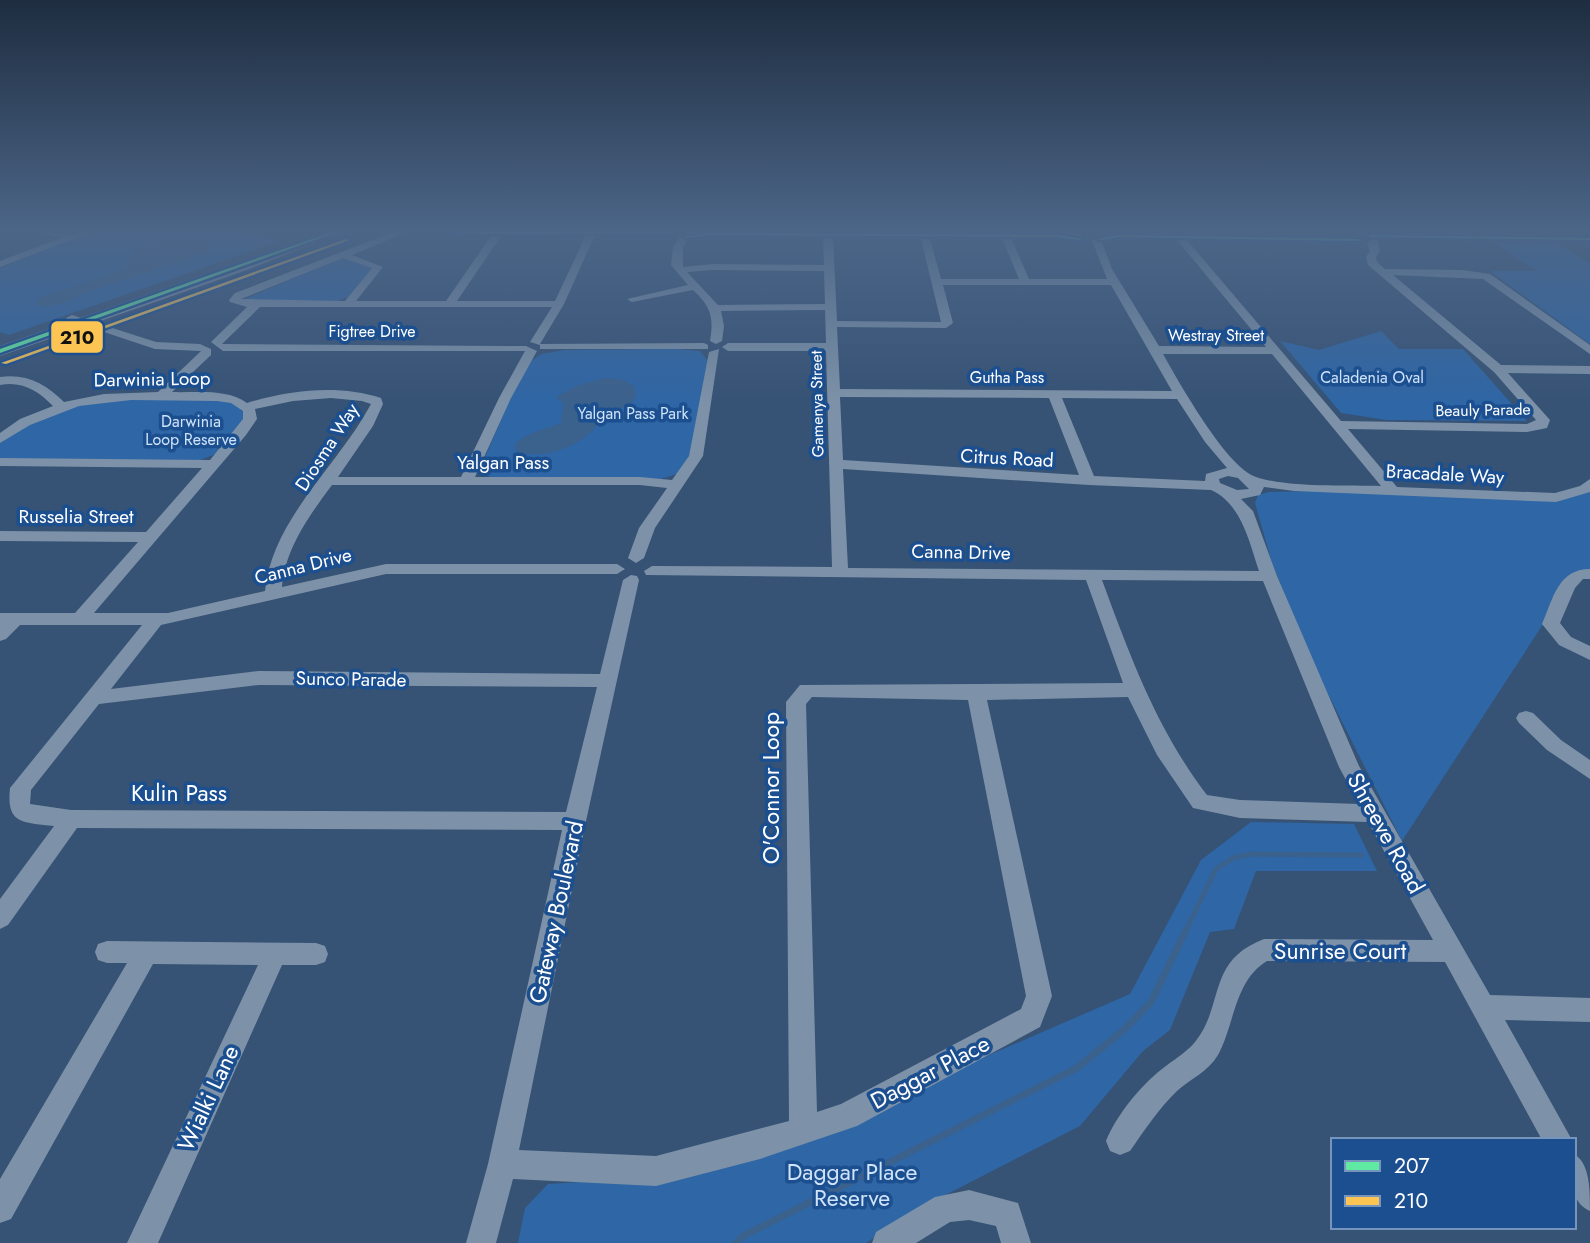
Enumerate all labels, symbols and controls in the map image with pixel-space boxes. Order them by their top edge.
line badge: 210 [50,320,104,354]
street label: Figtree Drive [328,320,416,343]
text: 210 [60,324,94,351]
street label: Westray Street [1168,324,1264,347]
street label: Gamenya Street [805,350,829,458]
street label: Darwinia Loop [93,364,211,394]
street label: Gutha Pass [970,366,1044,389]
park label: Caladenia Oval [1320,366,1424,389]
street label: Diosma Way [288,397,366,496]
street label: Beauly Parade [1435,398,1531,422]
park label: Yalgan Pass Park [578,402,689,425]
park label: Darwinia Loop Reserve [145,410,237,451]
street label: Citrus Road [960,442,1054,474]
street label: Yalgan Pass [457,449,549,476]
street label: Bracadale Way [1385,457,1506,491]
street label: Russelia Street [18,503,134,530]
street label: Canna Drive [911,538,1011,566]
street label: Canna Drive [252,541,355,591]
street label: Sunco Parade [295,665,407,693]
street label: O'Connor Loop [754,712,788,864]
street label: Shreeve Road [1339,766,1433,900]
street label: Kulin Pass [131,776,227,810]
street label: Gateway Boulevard [520,818,592,1006]
street label: Sunrise Court [1274,934,1407,968]
street label: Daggar Place [864,1026,996,1118]
street label: Wialki Lane [169,1039,247,1157]
legend [1331,1138,1576,1229]
text: 207 [1394,1151,1430,1181]
park label: Daggar Place Reserve [787,1155,917,1215]
text: 210 [1394,1186,1428,1216]

